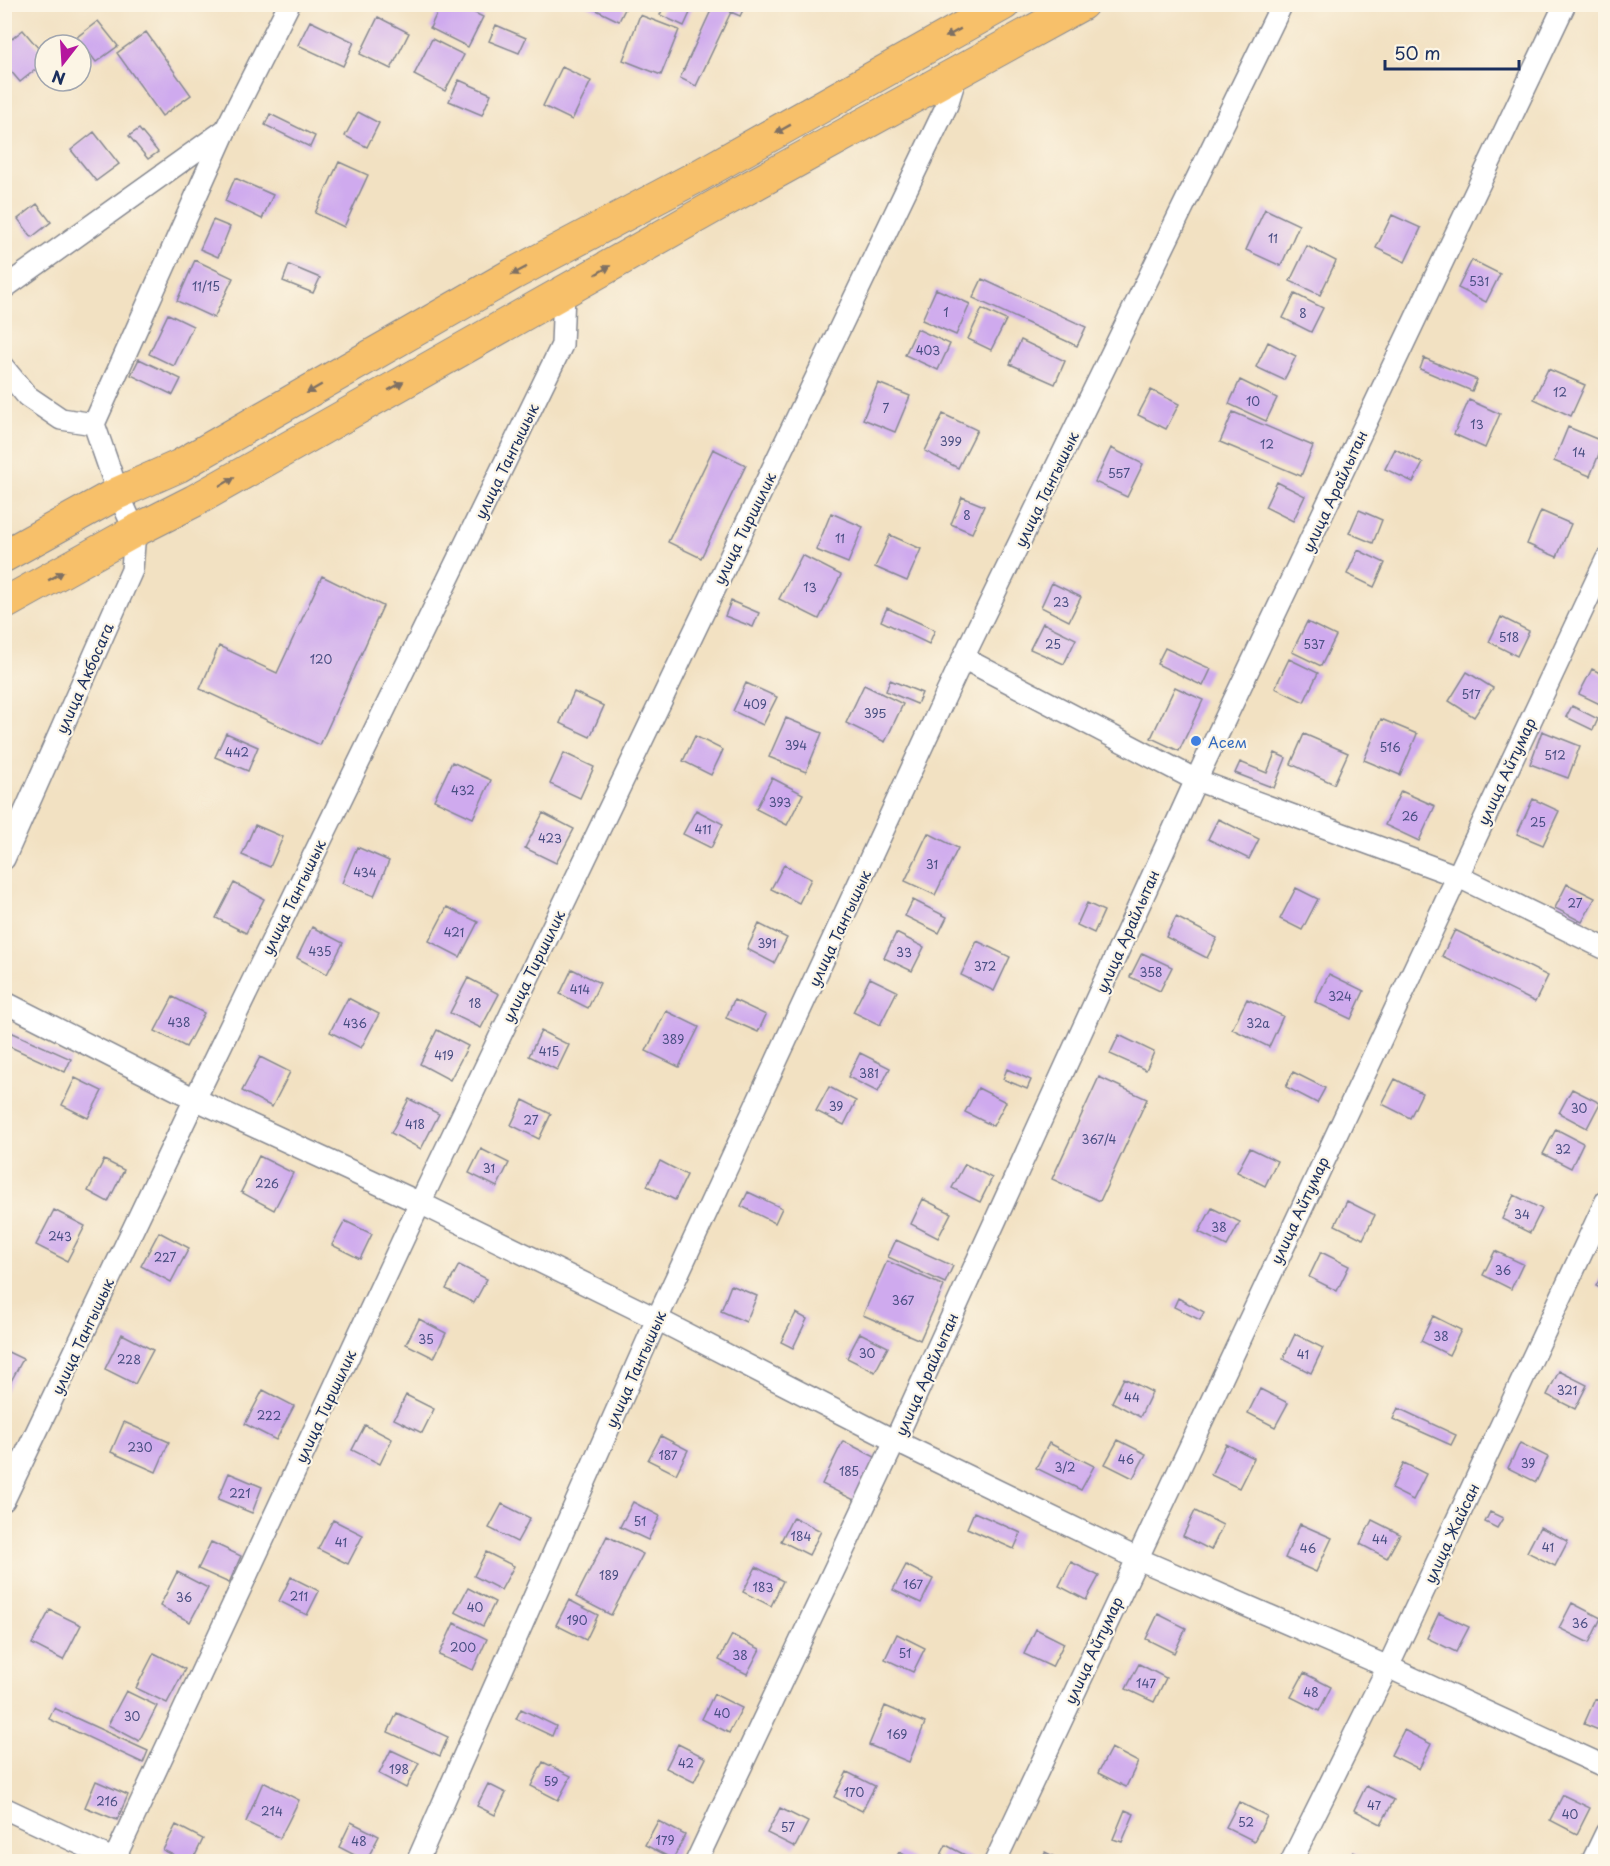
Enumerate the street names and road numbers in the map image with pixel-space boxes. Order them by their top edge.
street label: улица Тангышык [468,399,544,523]
street label: улица Арайлытан [1296,426,1372,556]
street label: улица Тангышык [1008,427,1084,551]
street label: улица Тиршилик [707,468,781,588]
street label: улица Акбосага [49,618,119,737]
street label: улица Айтумар [1471,713,1541,829]
street label: улица Тангышык [255,835,331,959]
street label: улица Тангышык [802,866,876,990]
street label: улица Арайлытан [1090,866,1164,996]
street label: улица Тиршилик [496,906,570,1026]
street label: улица Айтумар [1264,1152,1334,1268]
street label: улица Тангышык [45,1274,119,1398]
street label: улица Тангышык [599,1307,671,1431]
street label: улица Арайлытан [889,1309,963,1439]
street label: улица Тиршилик [289,1345,361,1466]
street label: улица Жайсан [1418,1479,1484,1587]
street label: улица Айтумар [1058,1592,1128,1708]

